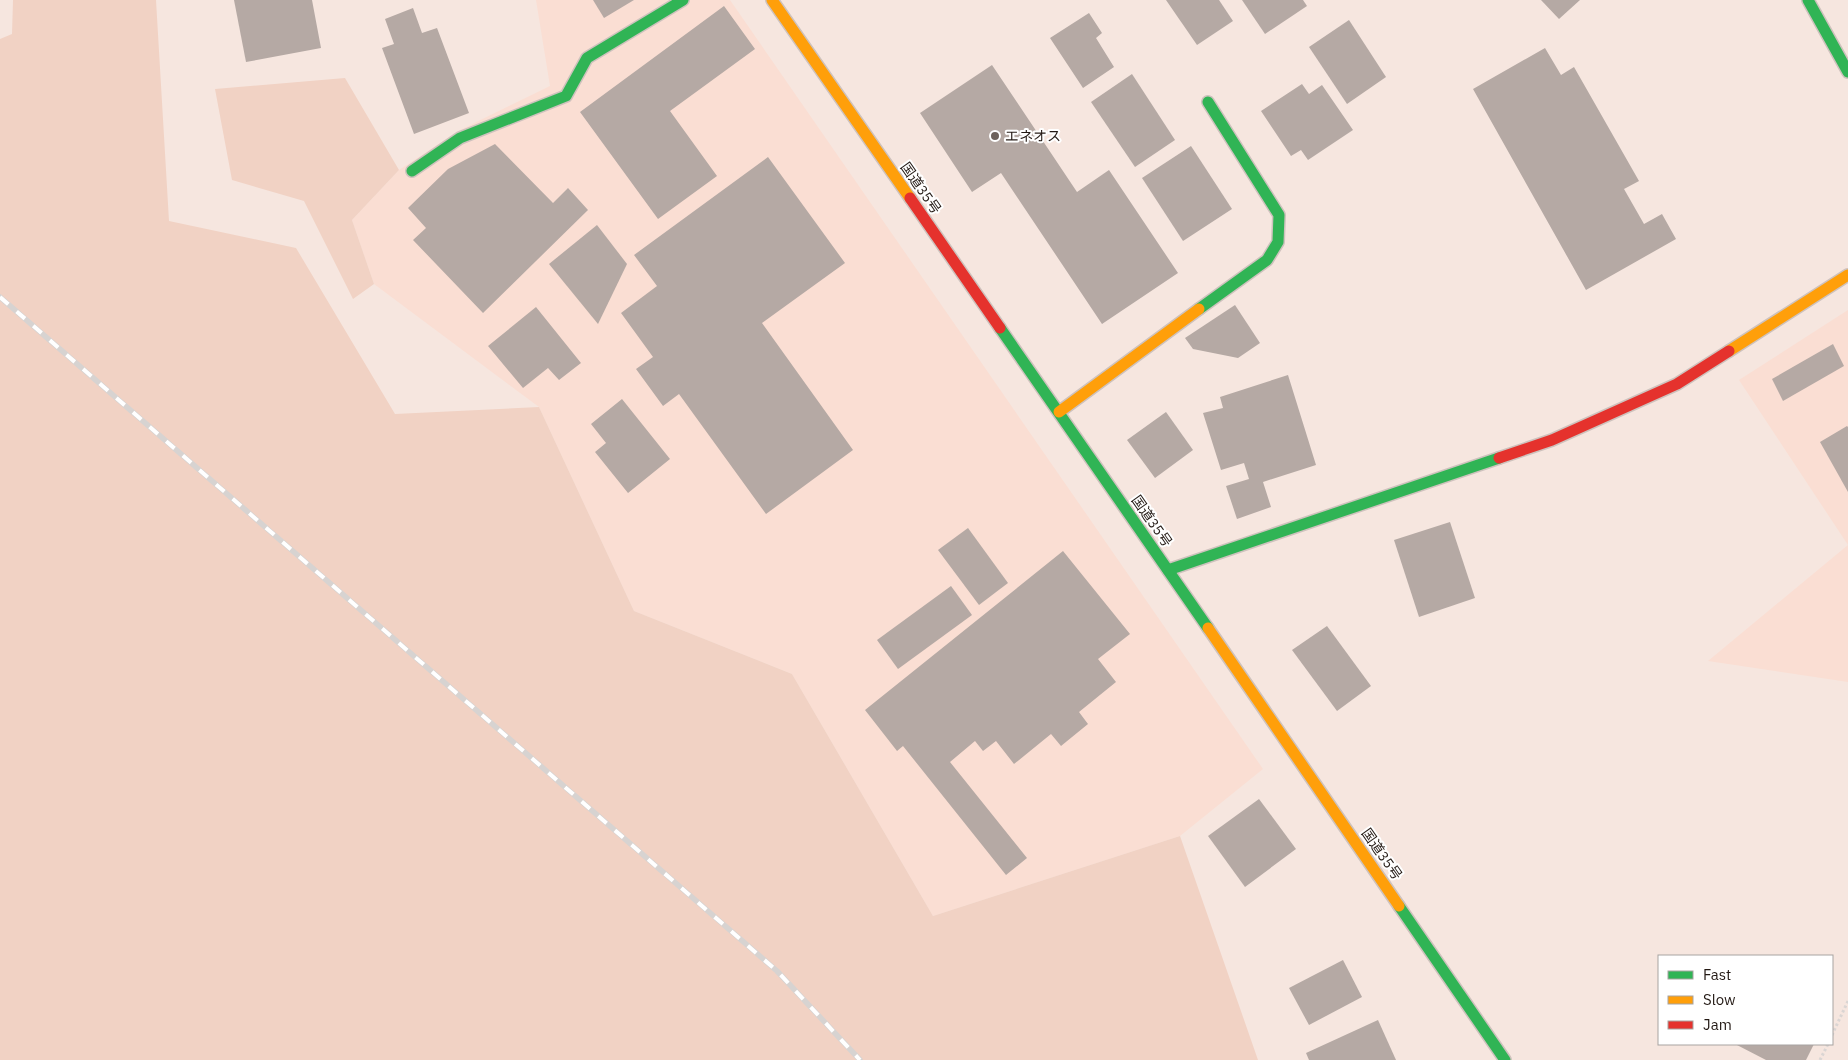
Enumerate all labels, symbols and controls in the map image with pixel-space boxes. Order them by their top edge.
place label: エネオス [1005,127,1061,145]
marker: エネオス [989,130,1001,142]
street label: 国道35号 [897,159,945,217]
street label: 国道35号 [1128,492,1176,550]
street label: 国道35号 [1358,825,1406,883]
legend [1658,955,1833,1045]
text: Fast [1703,965,1731,984]
text: Slow [1703,990,1736,1009]
text: Jam [1703,1015,1732,1034]

